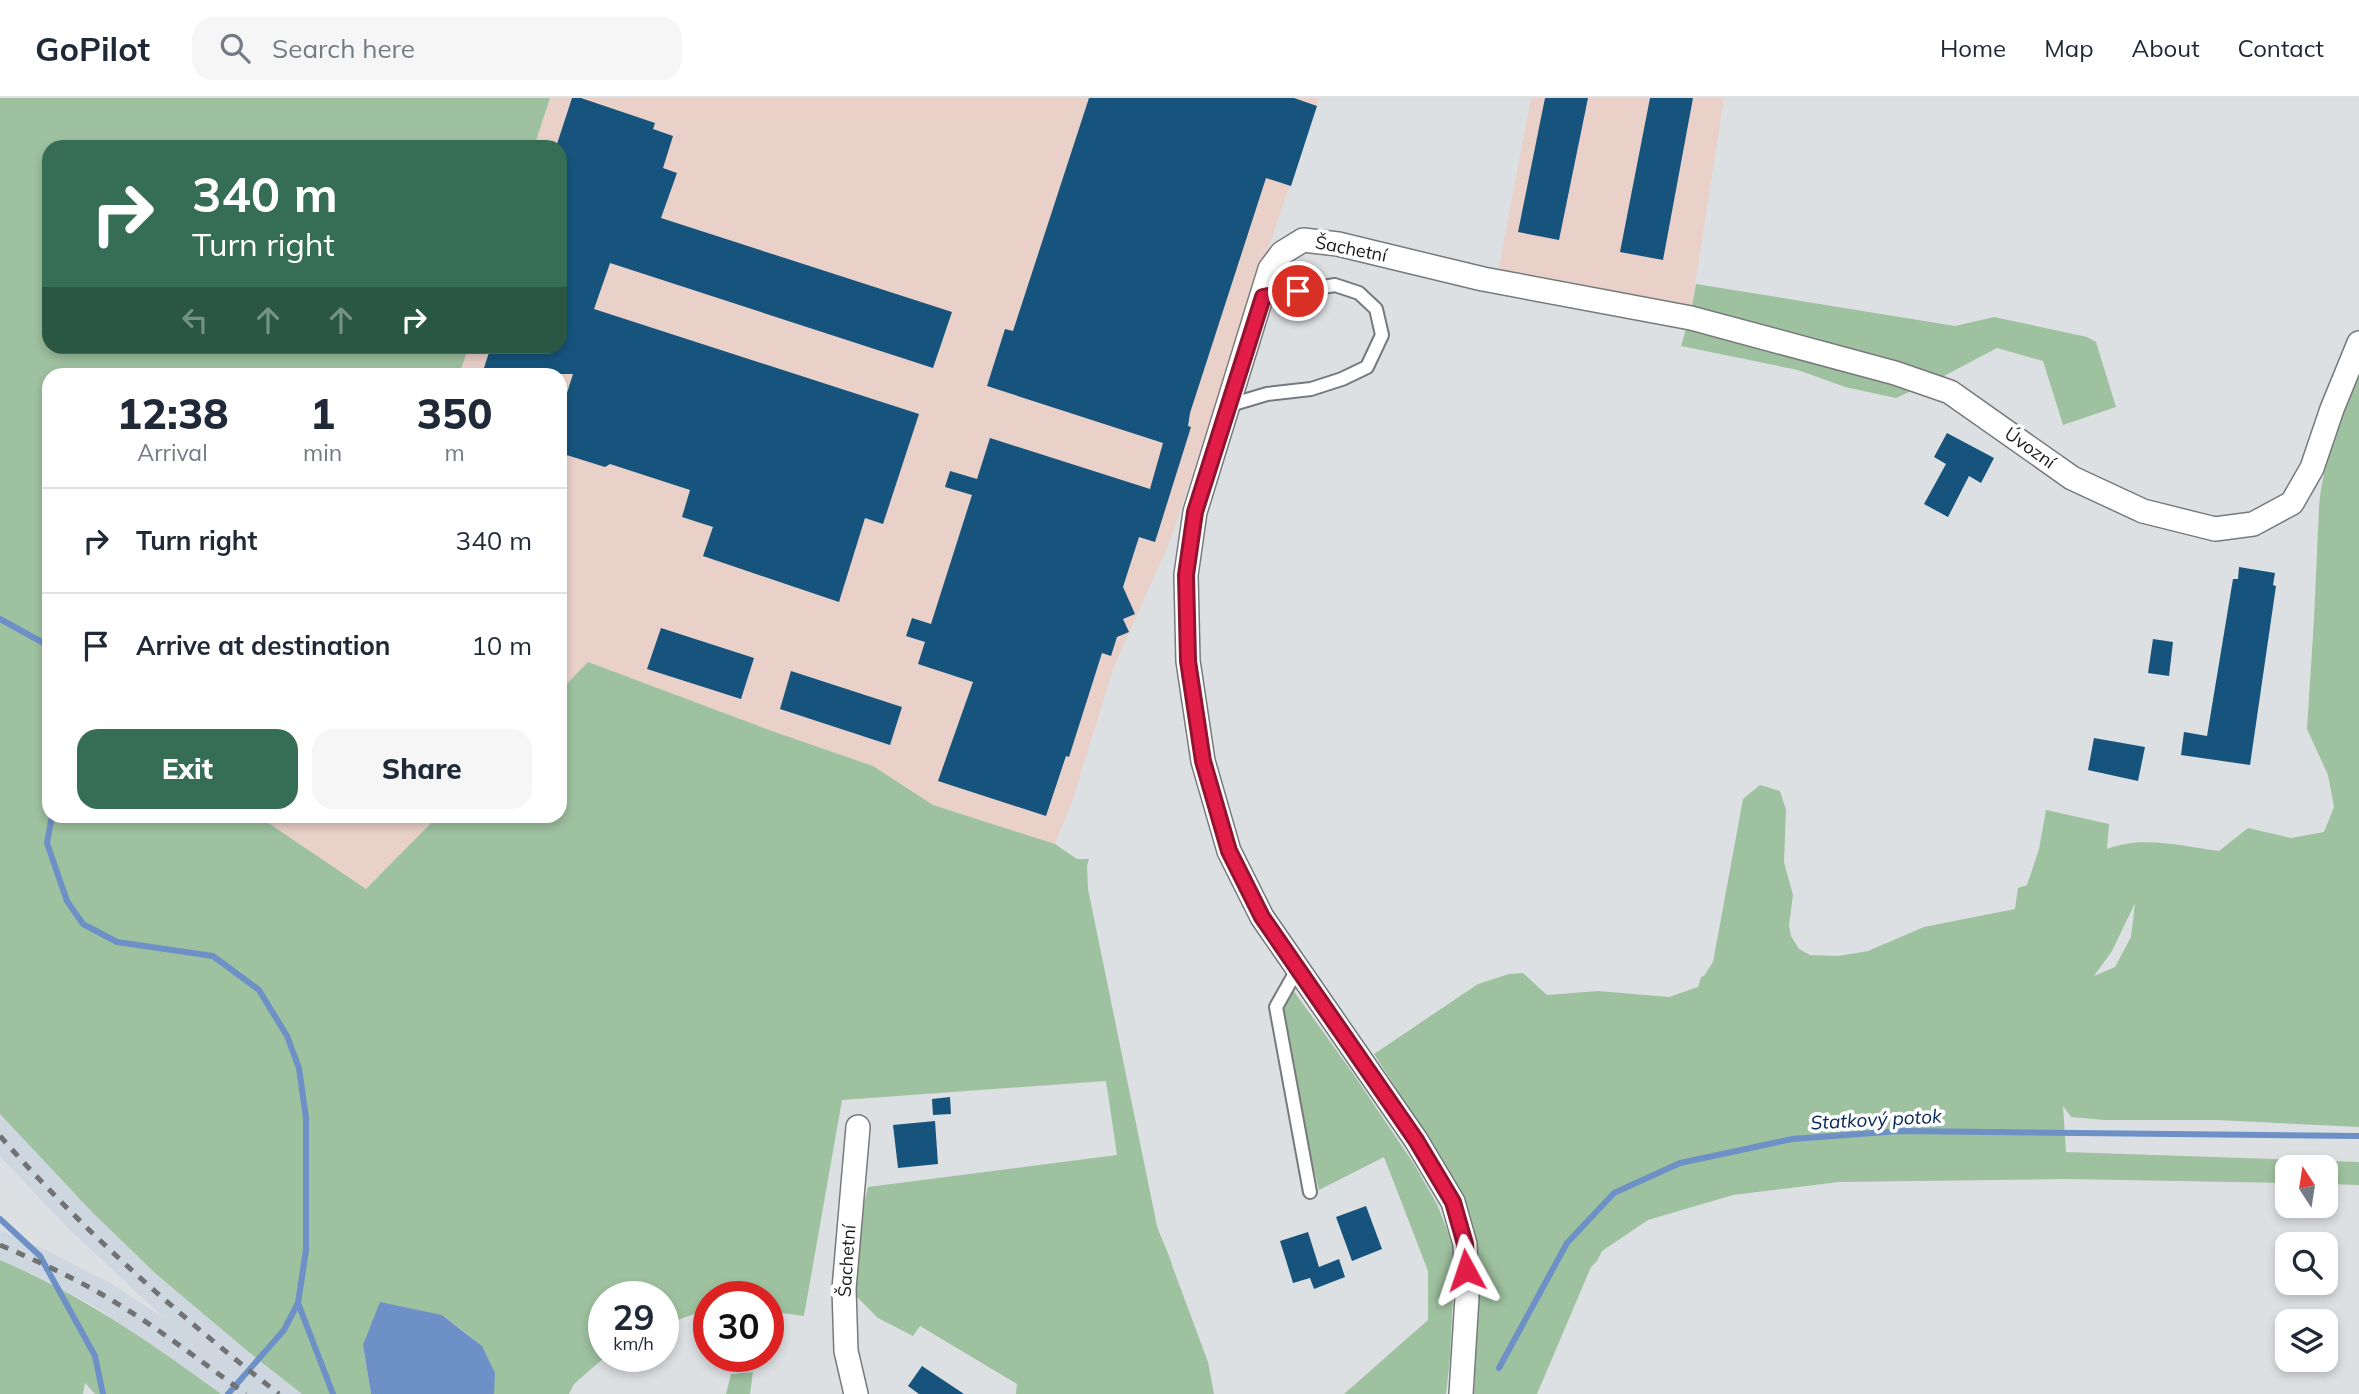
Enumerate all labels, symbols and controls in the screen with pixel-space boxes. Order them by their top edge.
search box [192,17,682,80]
text: GoPilot [35,28,150,69]
icon: search [216,29,254,67]
text: Search here [272,32,415,65]
text: Home [1940,33,2006,63]
text: Map [2044,33,2094,63]
text: About [2132,33,2200,63]
text: Contact [2238,33,2324,63]
text: 340 m [192,163,338,224]
icon: right [77,168,168,259]
text: Turn right [192,224,335,264]
street label: Šachetní [1313,230,1391,267]
pin [1268,261,1328,321]
icon: arrive [1279,272,1317,310]
icon: left [176,301,214,339]
icon: ahead [249,301,287,339]
icon: ahead [322,301,360,339]
icon: right [395,301,433,339]
text: 12:38 [117,387,228,440]
text: 1 [310,387,335,440]
text: 350 [417,387,492,440]
street label: Úvozní [2000,422,2062,474]
text: Arrival [137,438,208,467]
text: min [303,438,342,467]
text: m [444,438,465,467]
icon: right [77,522,115,560]
text: Turn right [136,524,257,557]
text: 340 m [456,524,532,557]
icon: arrive [77,627,115,665]
text: Arrive at destination [136,629,391,662]
text: 10 m [471,629,532,662]
button: Exit [77,729,298,809]
button: Share [312,729,532,809]
water label: Statkový potok [1810,1104,1943,1134]
north arrow [2275,1155,2338,1218]
map controls [2275,1155,2338,1372]
street label: Šachetní [833,1222,861,1298]
button: search [2275,1232,2338,1295]
position arrow [1429,1233,1503,1307]
speed limit sign: 30 [693,1281,784,1372]
text: 29 [612,1295,655,1339]
button: layers [2275,1309,2338,1372]
text: km/h [613,1332,654,1355]

